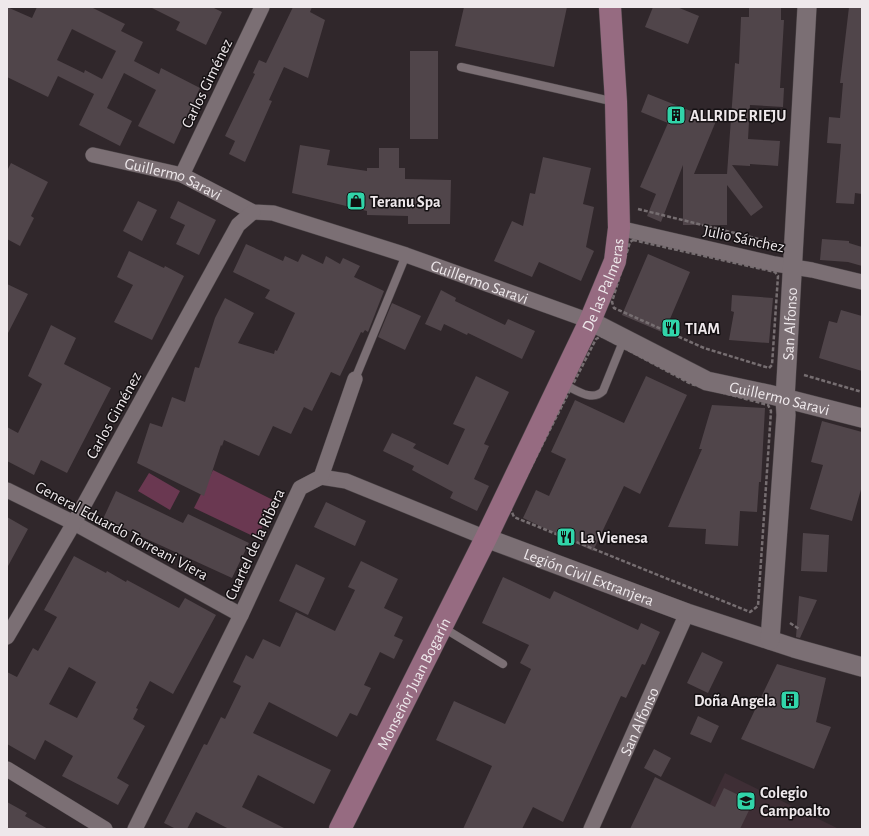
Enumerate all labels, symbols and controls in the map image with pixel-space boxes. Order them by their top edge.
street label: Carlos Giménez [178,36,236,131]
building icon: ALLRIDE RIEJU [665,104,687,126]
place label: ALLRIDE RIEJU [690,108,787,124]
street label: Guillermo Saravi [123,155,224,203]
shop icon: Teranu Spa [345,190,367,212]
place label: Teranu Spa [370,194,441,210]
street label: Julio Sánchez [702,223,786,255]
street label: De las Palmeras [579,237,627,334]
street label: Guillermo Saravi [428,258,530,307]
street label: San Alfonso [780,287,800,361]
restaurant icon: TIAM [660,317,682,339]
place label: TIAM [685,321,720,337]
street label: Carlos Giménez [83,369,145,462]
street label: Guillermo Saravi [728,379,831,418]
street label: General Eduardo Torreani Viera [33,479,211,583]
street label: Cuartel de la Ribera [222,486,288,602]
restaurant icon: La Vienesa [555,526,577,548]
place label: La Vienesa [580,530,648,546]
street label: Legión Civil Extranjera [521,546,656,609]
street label: Monseñor Juan Bogarín [374,615,454,752]
street label: San Alfonso [618,685,662,758]
building icon: Doña Angela [779,689,801,711]
place label: Doña Angela [694,693,776,709]
place label: Colegio Campoalto [760,785,830,819]
school or university icon: Colegio Campoalto [735,790,757,812]

